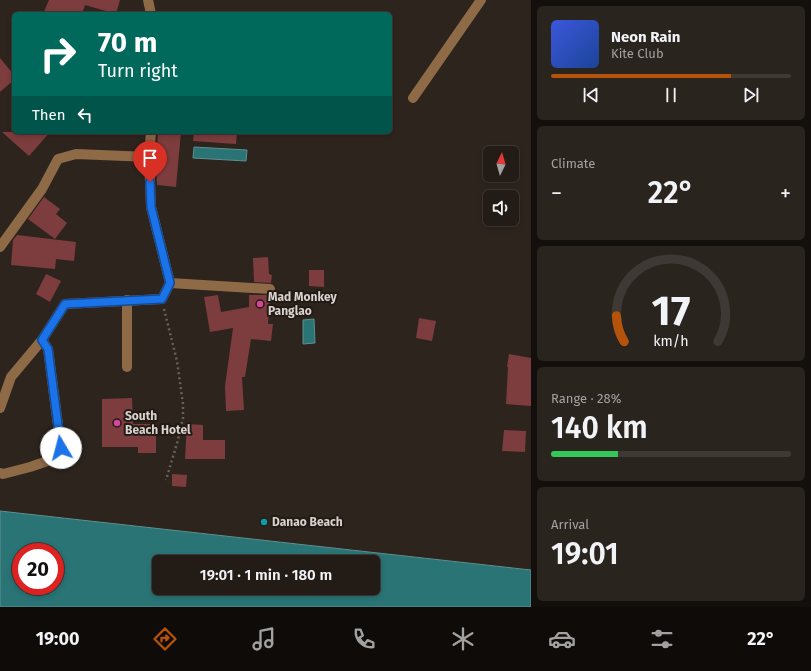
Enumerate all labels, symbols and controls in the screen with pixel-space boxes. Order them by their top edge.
text: 70 m [98,26,157,59]
icon: right [32,28,84,80]
text: Neon Rain [611,28,680,46]
text: Kite Club [611,46,664,61]
text: Turn right [98,60,178,82]
icon: previous [580,84,602,106]
icon: pause [660,84,682,106]
icon: next [740,84,762,106]
icon: left [74,104,96,126]
text: Then [32,106,66,124]
pin [133,141,167,182]
north arrow [483,146,519,182]
map controls [483,146,519,226]
icon: arrive [139,147,161,169]
text: Climate [551,156,595,171]
text: 22° [648,175,694,211]
text: − [551,180,562,207]
text: + [780,180,791,207]
button: sound [483,190,519,226]
text: 17 [652,285,690,335]
place label: Mad Monkey Panglao [268,290,337,318]
marker: Mad Monkey Panglao [255,299,265,309]
text: km/h [653,332,689,349]
text: Range · 28% [551,391,621,406]
place label: South Beach Hotel [125,409,191,437]
text: 140 km [551,410,648,446]
marker: South Beach Hotel [112,418,122,428]
position arrow [40,427,82,469]
place label: Danao Beach [272,515,343,529]
marker: Danao Beach [259,517,269,527]
text: Arrival [551,517,589,532]
text: 19:01 [551,536,619,572]
speed limit sign: 20 [12,543,64,595]
text: 19:01 · 1 min · 180 m [200,566,332,584]
icon: directions [151,625,179,653]
icon: music [250,625,278,653]
icon: phone [350,625,378,653]
icon: climate [449,625,477,653]
icon: car [548,625,576,653]
icon: filters [648,625,676,653]
text: 19:00 [36,628,80,650]
text: 22° [747,628,775,650]

